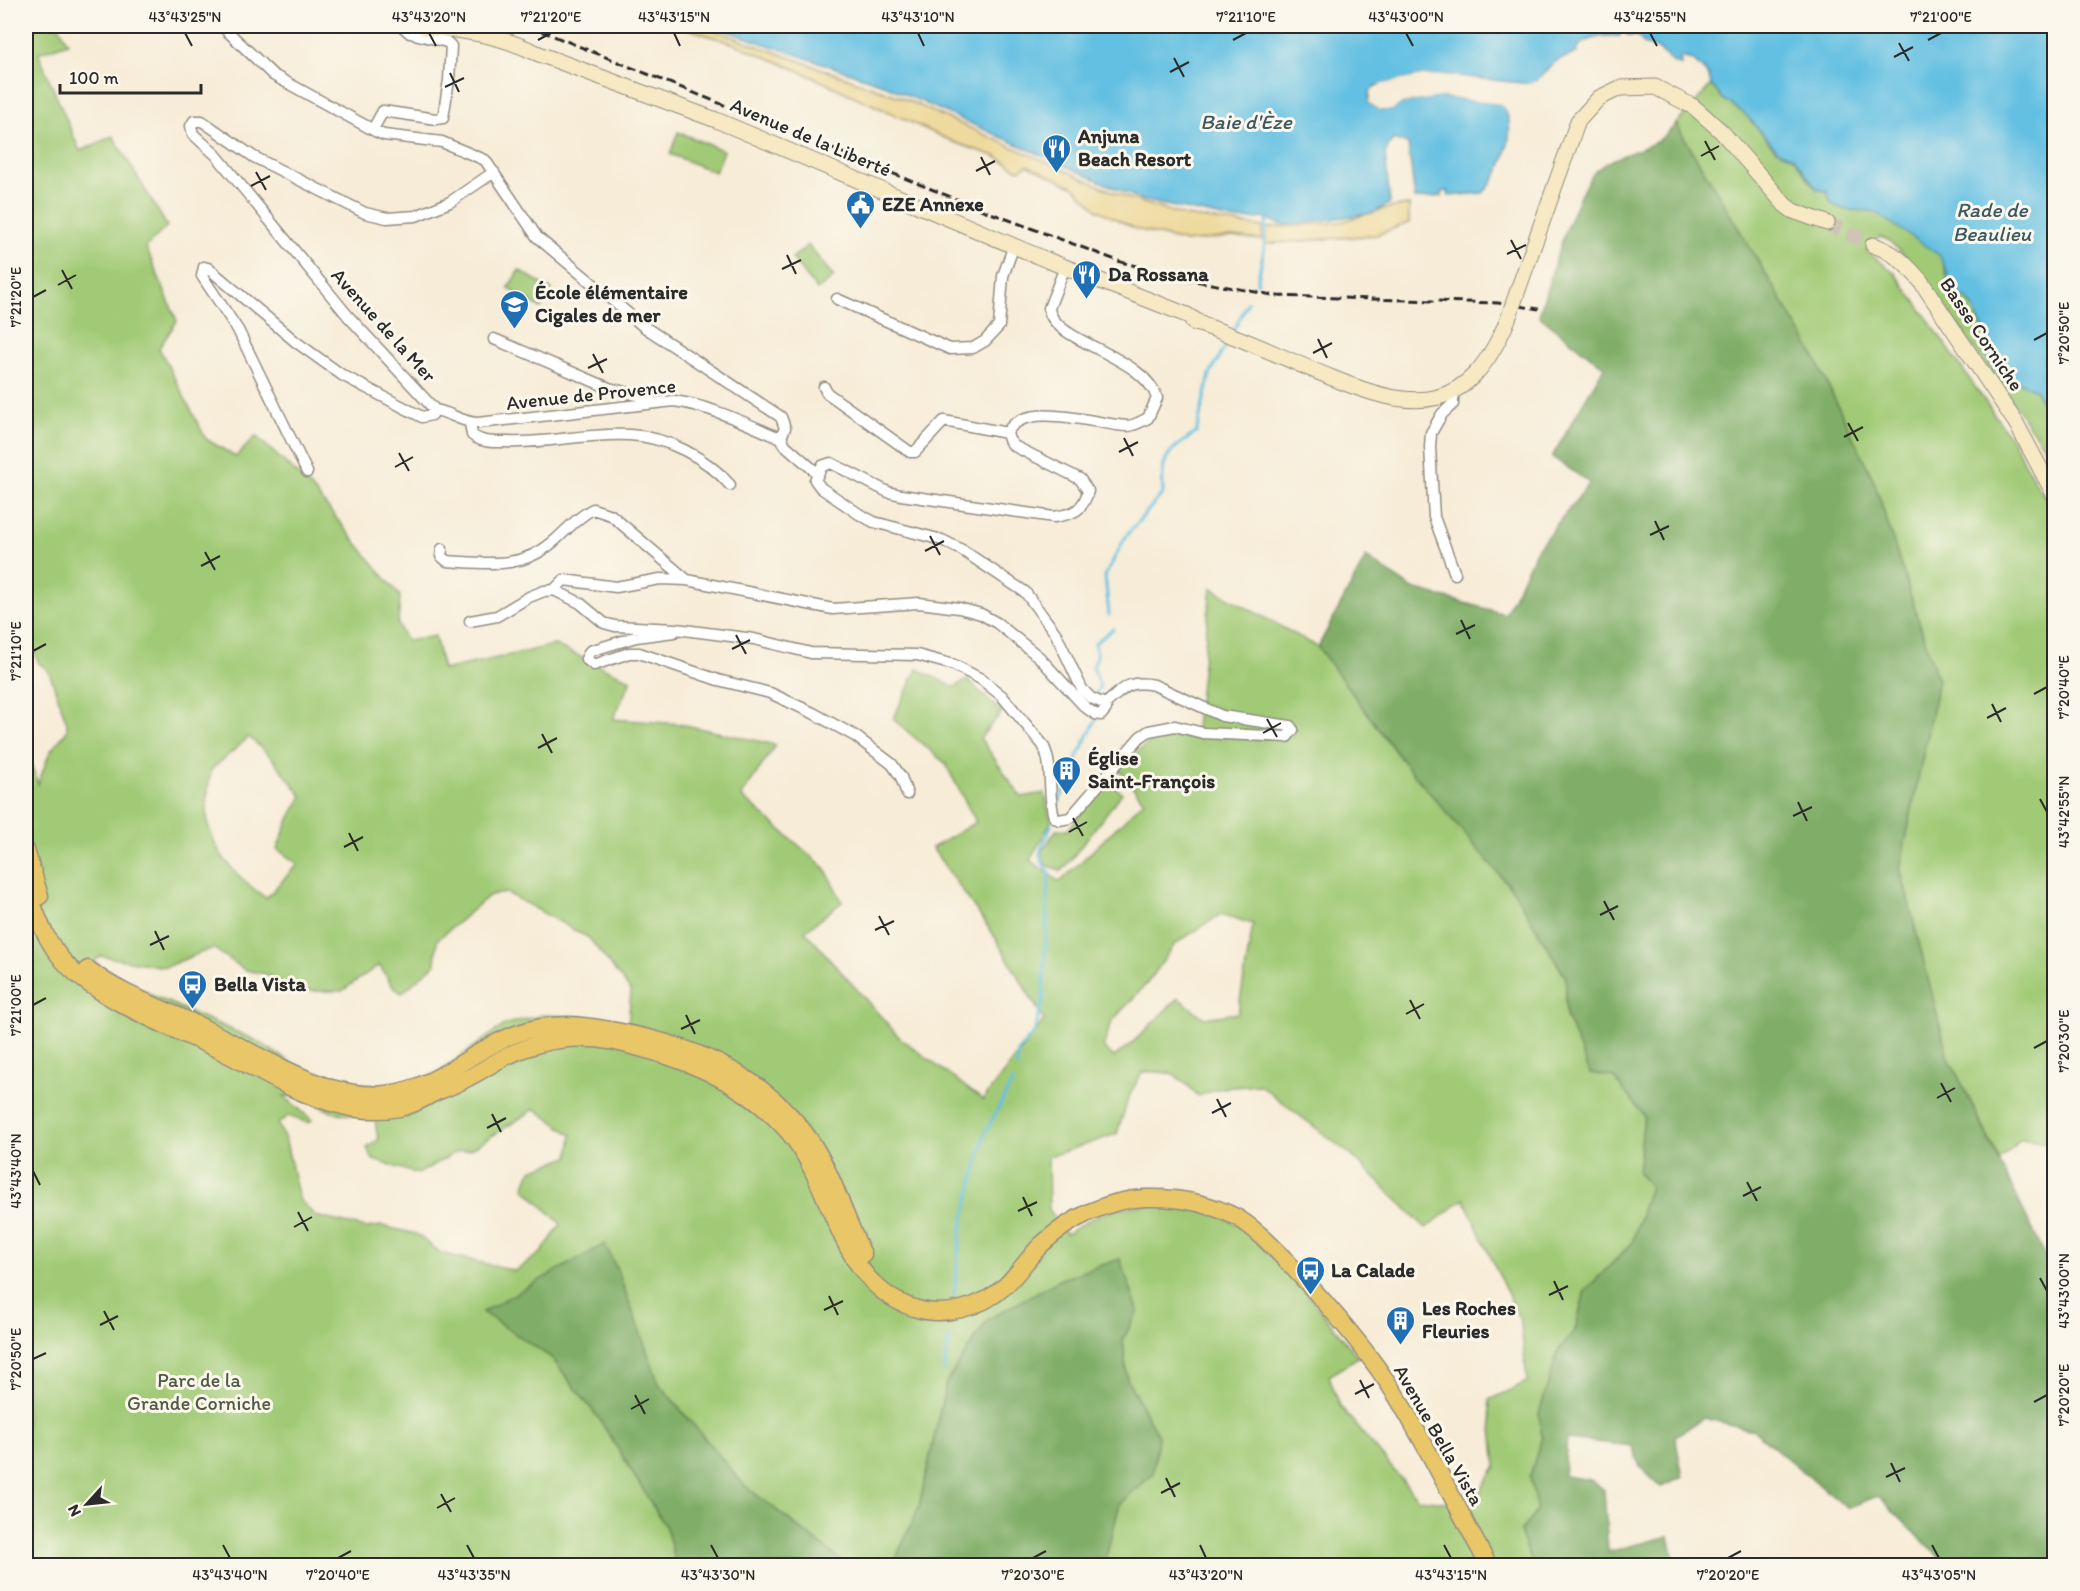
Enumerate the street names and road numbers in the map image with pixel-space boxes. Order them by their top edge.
street label: Avenue de la Liberté [727,92,895,182]
street label: Avenue de la Mer [327,263,442,387]
street label: Basse Corniche [1935,273,2029,395]
street label: Avenue de Provence [505,373,677,415]
street label: Avenue Bella Vista [1389,1360,1489,1510]

